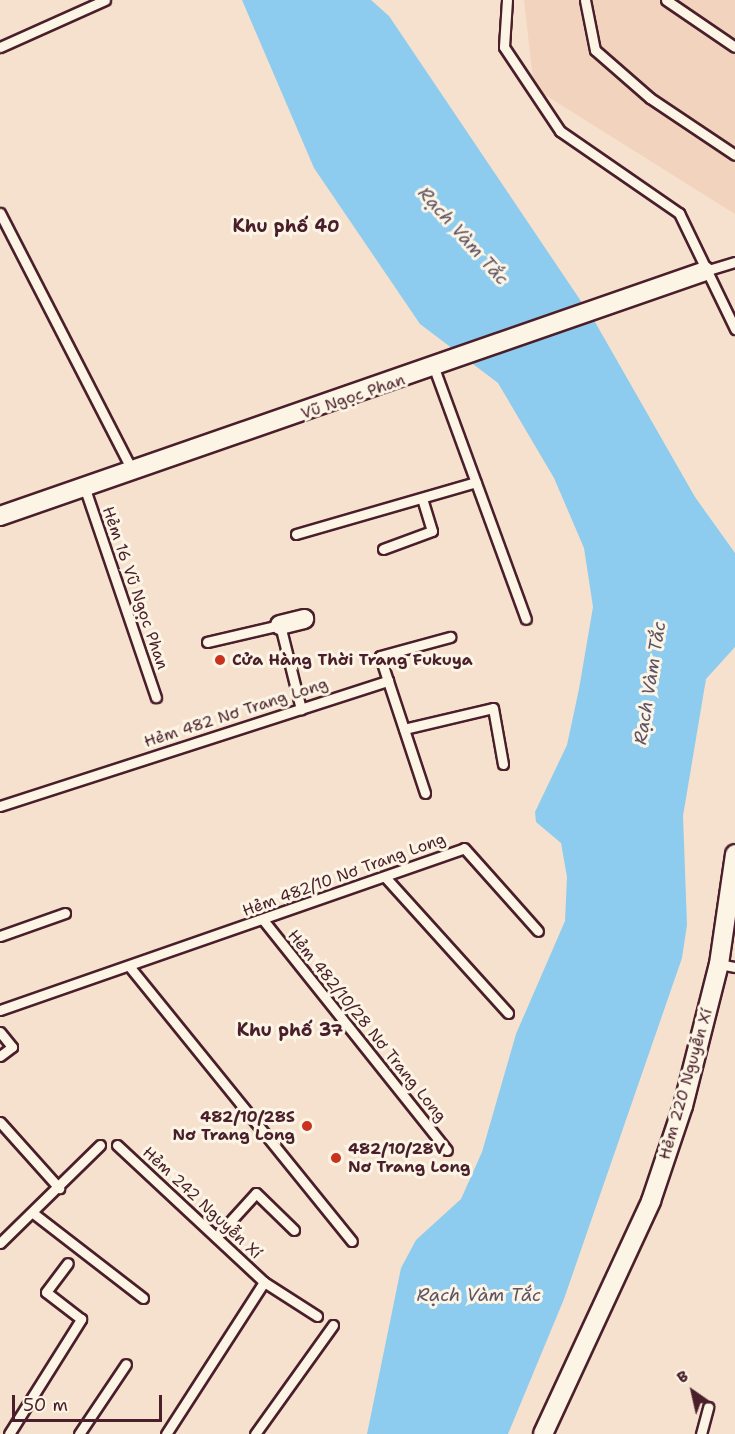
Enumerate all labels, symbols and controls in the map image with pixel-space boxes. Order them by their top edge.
water label: Rạch Vàm Tắc [413,183,513,289]
district label: Khu phố 40 [232,215,340,237]
street label: Vũ Ngọc Phan [298,370,408,424]
street label: Hẻm 16 Vũ Ngọc Phan [98,504,172,672]
water label: Rạch Vàm Tắc [630,620,670,746]
place label: Cửa Hàng Thời Trang Fukuya [232,650,473,670]
marker: Cửa Hàng Thời Trang Fukuya [213,653,227,667]
street label: Hẻm 482 Nơ Trang Long [142,674,330,752]
street label: Hẻm 482/10 Nơ Trang Long [240,829,448,921]
street label: Hẻm 482/10/28 Nơ Trang Long [284,926,450,1126]
street label: Hẻm 220 Nguyễn Xí [655,1006,717,1162]
district label: Khu phố 37 [237,1019,343,1041]
place label: 482/10/28S Nơ Trang Long [173,1107,295,1145]
marker: 482/10/28S Nơ Trang Long [300,1119,314,1133]
place label: 482/10/28V Nơ Trang Long [348,1139,470,1177]
street label: Hẻm 242 Nguyễn Xí [139,1143,265,1263]
marker: 482/10/28V Nơ Trang Long [329,1151,343,1165]
water label: Rạch Vàm Tắc [417,1284,541,1306]
north arrow [663,1362,723,1422]
text: B [673,1365,693,1388]
scale bar [15,1383,165,1421]
text: 50 m [23,1393,68,1417]

